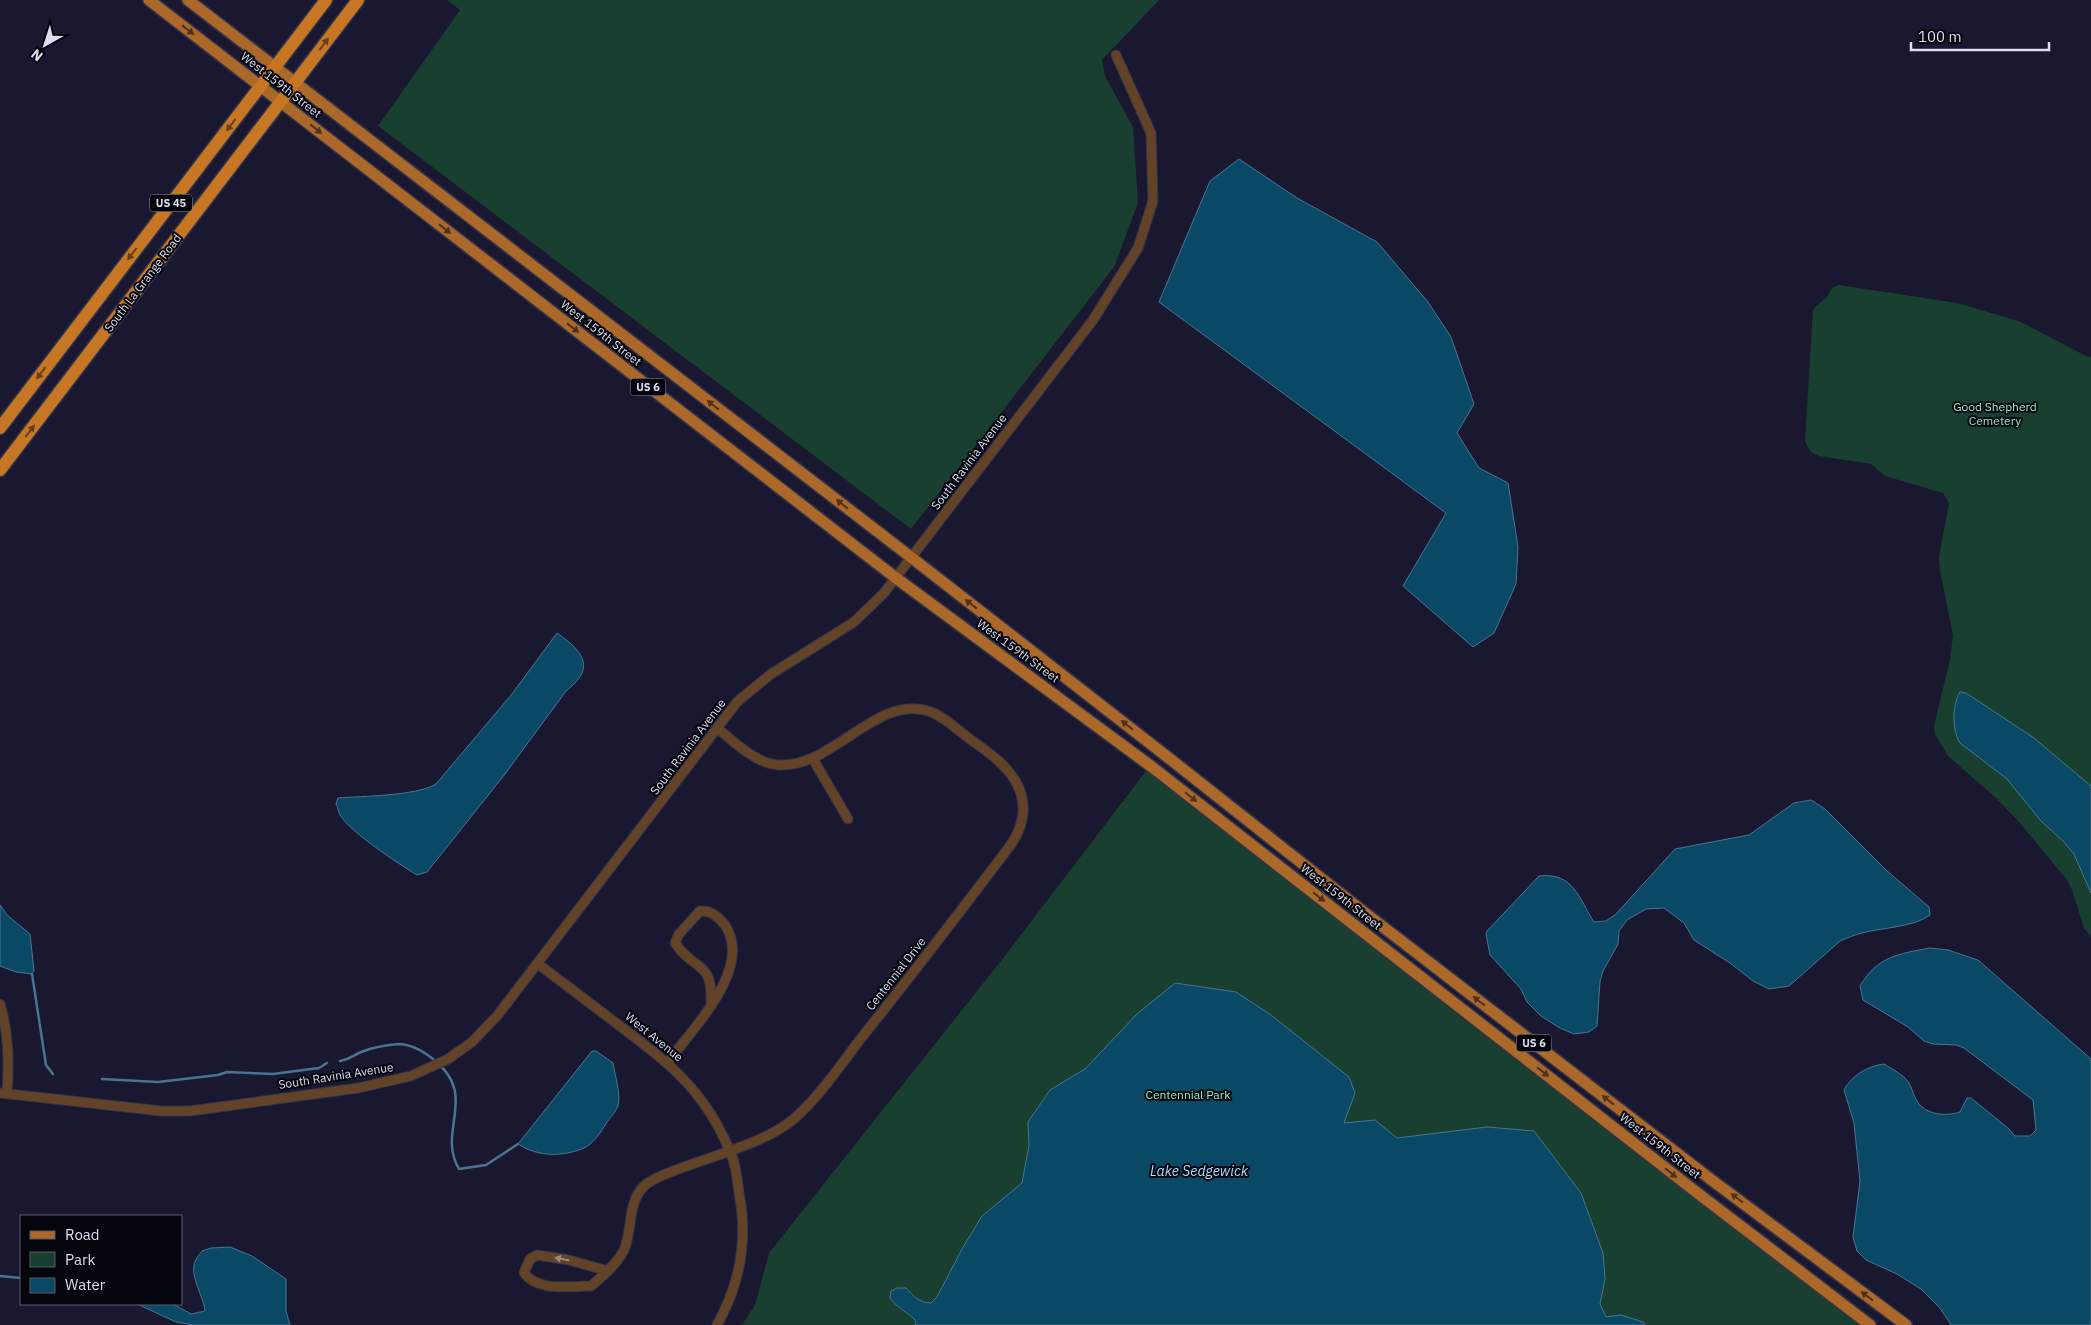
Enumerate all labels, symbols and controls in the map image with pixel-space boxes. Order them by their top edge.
north arrow [20,20,70,70]
scale bar [1911,20,2048,52]
one-way arrow [181,25,194,36]
text: 100 m [1918,27,1962,46]
one-way arrow [319,38,330,51]
text: N [27,45,46,65]
street label: West 159th Street [238,48,325,121]
one-way arrow [225,118,236,131]
one-way arrow [309,124,322,135]
road number: US 45 [150,194,192,212]
one-way arrow [438,224,452,234]
street label: South La Grange Road [101,231,184,335]
one-way arrow [127,247,137,261]
street label: West 159th Street [558,296,645,369]
one-way arrow [566,323,579,334]
one-way arrow [36,366,47,379]
road number: US 6 [630,378,666,396]
park label: Good Shepherd Cemetery [1953,399,2037,428]
one-way arrow [707,400,720,411]
street label: South Ravinia Avenue [928,410,1010,513]
one-way arrow [24,425,35,438]
one-way arrow [836,499,849,510]
one-way arrow [965,598,978,609]
street label: West 159th Street [974,616,1062,686]
street label: South Ravinia Avenue [647,695,729,798]
one-way arrow [1121,719,1134,730]
one-way arrow [1184,791,1197,802]
street label: West 159th Street [1298,860,1385,933]
one-way arrow [1312,892,1326,902]
street label: Centennial Drive [862,934,929,1013]
one-way arrow [1473,995,1486,1006]
street label: West Avenue [622,1009,687,1065]
road number: US 6 [1516,1034,1552,1052]
street label: South Ravinia Avenue [277,1059,395,1092]
one-way arrow [1536,1067,1549,1078]
park label: Centennial Park [1145,1087,1231,1102]
one-way arrow [1602,1094,1615,1105]
street label: West 159th Street [1617,1109,1704,1182]
water label: Lake Sedgewick [1150,1162,1249,1180]
one-way arrow [1664,1167,1677,1178]
one-way arrow [1731,1193,1744,1204]
legend [20,1215,182,1305]
text: Road [65,1225,100,1244]
text: Park [65,1250,95,1269]
one-way arrow [554,1255,569,1263]
text: Water [65,1275,106,1294]
one-way arrow [1860,1291,1874,1301]

